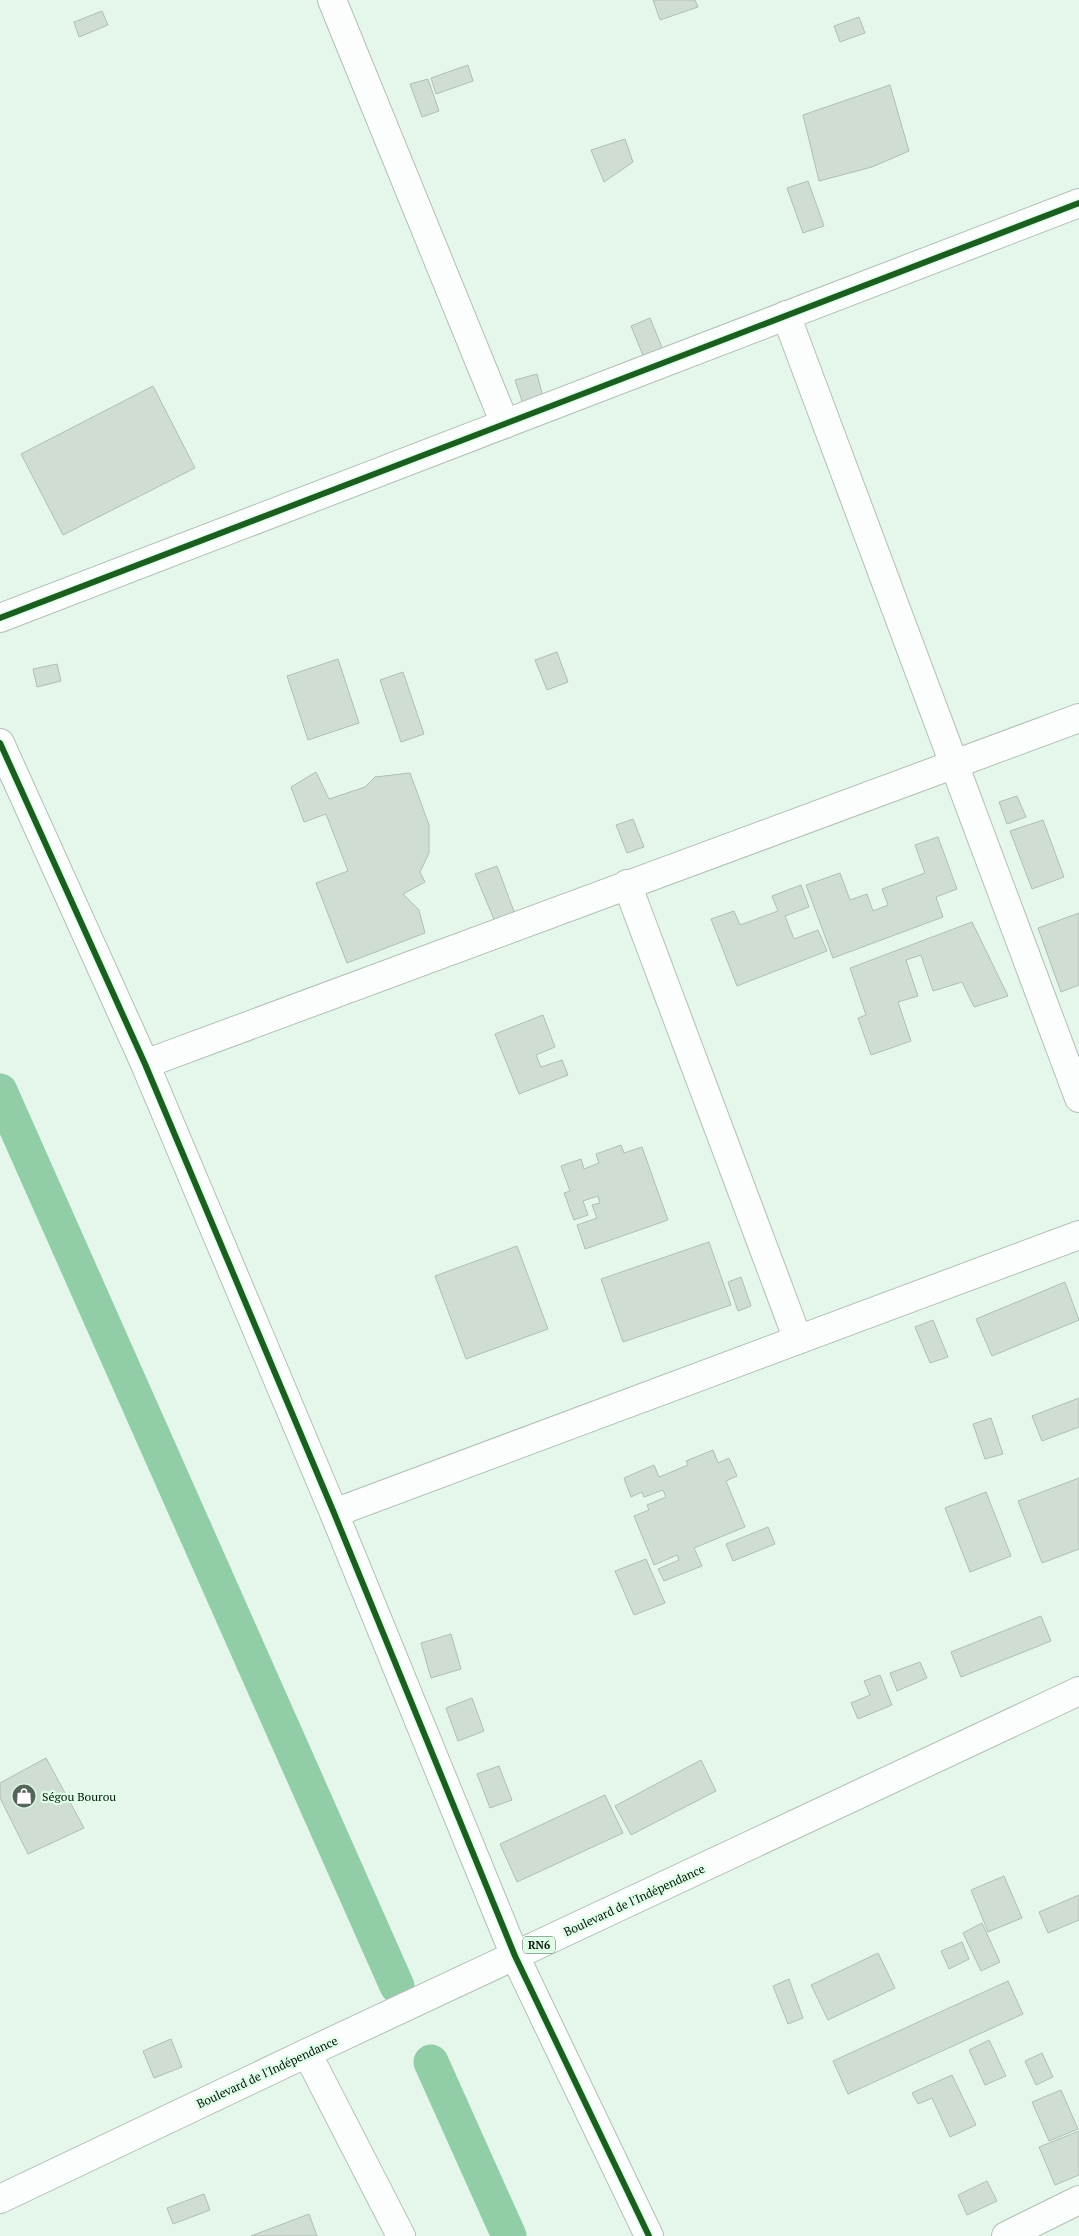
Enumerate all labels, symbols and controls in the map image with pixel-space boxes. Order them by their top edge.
shop icon: Ségou Bourou [11,1783,37,1809]
place label: Ségou Bourou [42,1789,116,1804]
street label: Boulevard de l'Indépendance [561,1861,707,1939]
road number: RN6 [523,1936,555,1954]
street label: Boulevard de l'Indépendance [194,2033,340,2111]

